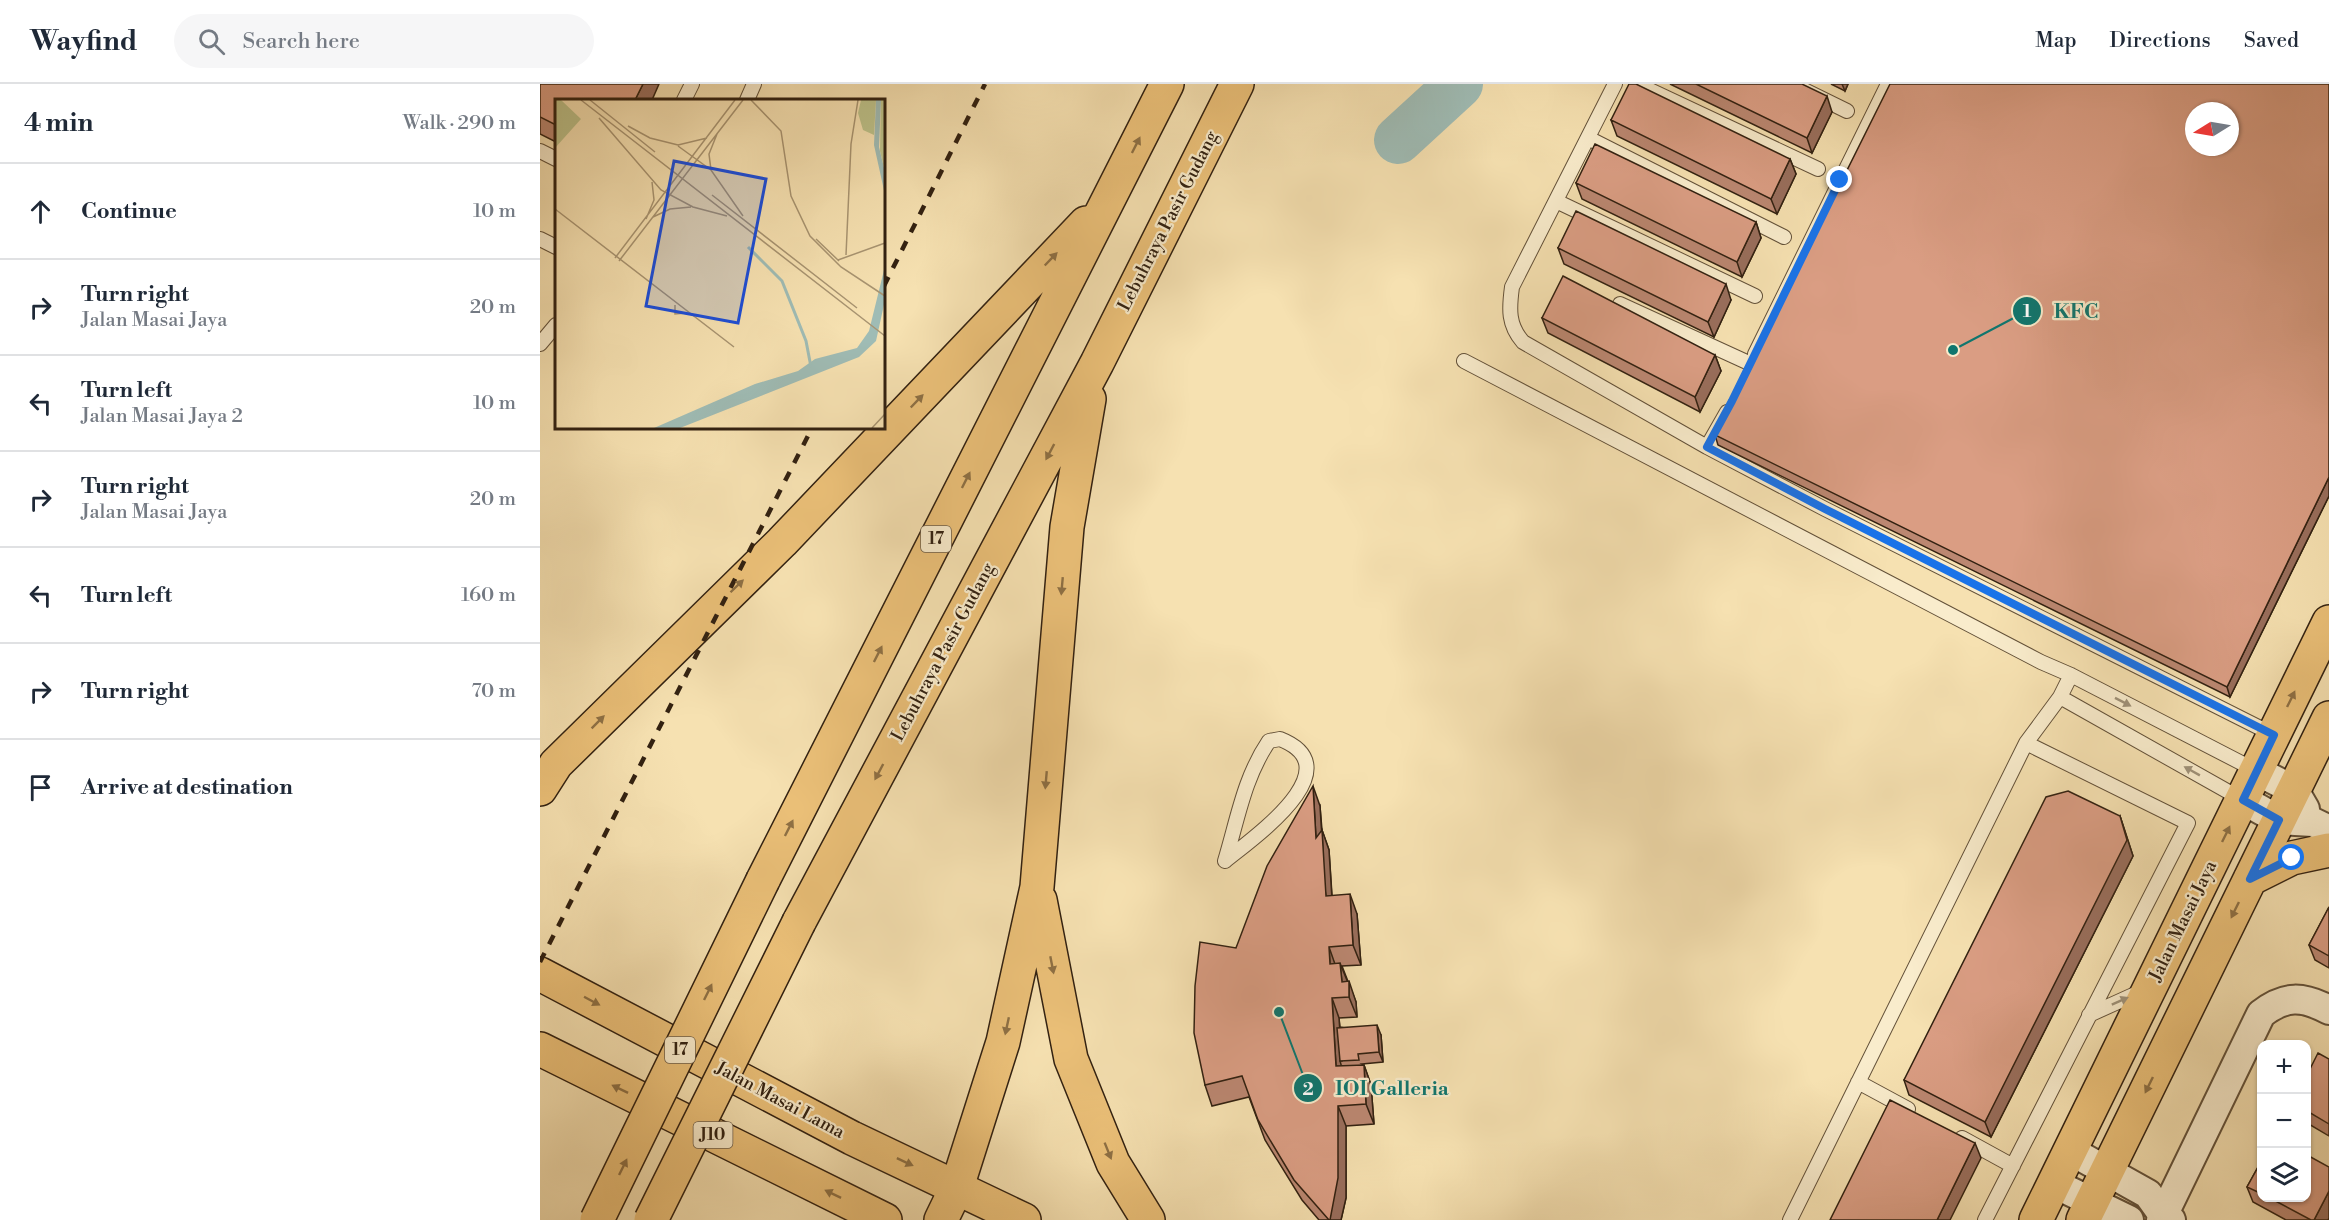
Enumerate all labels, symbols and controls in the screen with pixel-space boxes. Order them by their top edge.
search box [174,14,594,68]
text: Wayfind [30,24,138,59]
icon: search [195,25,228,58]
text: Search here [243,28,360,55]
text: Map [2035,28,2077,54]
text: Directions [2110,28,2211,54]
text: Saved [2244,28,2299,54]
inset map [555,99,885,429]
north arrow [2185,102,2239,156]
text: 4 min [24,107,94,139]
text: Walk · 290 m [403,111,516,136]
street label: Lebuhraya Pasir Gudang [1113,126,1224,315]
one-way arrow [1131,137,1141,154]
route end [1826,166,1852,192]
icon: ahead [24,195,57,228]
text: Continue [81,198,177,225]
text: 10 m [473,199,516,224]
one-way arrow [1044,252,1058,267]
text: Turn right [81,281,189,308]
icon: right [24,291,57,324]
callout: KFC [2012,292,2110,330]
text: 20 m [470,295,516,320]
text: 1 [2023,300,2032,323]
text: KFC [2054,300,2098,325]
text: Jalan Masai Jaya [81,308,227,333]
text: Turn left [81,377,172,404]
icon: left [24,387,57,420]
text: 10 m [473,391,516,416]
one-way arrow [909,394,923,408]
text: Jalan Masai Jaya 2 [81,404,243,429]
one-way arrow [1045,444,1055,461]
one-way arrow [961,471,971,488]
text: Turn right [81,473,189,500]
icon: right [24,483,57,516]
text: 20 m [470,487,516,512]
text: Jalan Masai Jaya [81,500,227,525]
road number: 17 [921,526,951,552]
street label: Lebuhraya Pasir Gudang [886,558,1000,745]
one-way arrow [1057,576,1067,595]
icon: left [24,579,57,612]
one-way arrow [730,579,745,593]
text: Turn left [81,582,172,609]
text: 160 m [461,583,516,608]
one-way arrow [872,645,882,663]
icon: right [24,675,57,708]
text: Turn right [81,678,189,705]
text: 70 m [472,679,516,704]
one-way arrow [2287,691,2296,708]
one-way arrow [2115,697,2132,707]
one-way arrow [590,716,604,730]
one-way arrow [874,764,884,781]
one-way arrow [2183,766,2200,776]
icon: arrive [24,771,57,804]
one-way arrow [1041,771,1051,790]
text: Arrive at destination [81,774,293,801]
one-way arrow [785,819,794,836]
one-way arrow [2221,826,2230,843]
route start [2278,844,2304,870]
street label: Jalan Masai Jaya [2143,856,2223,986]
one-way arrow [2230,901,2240,919]
one-way arrow [1048,956,1057,975]
one-way arrow [704,984,713,1001]
one-way arrow [583,996,601,1006]
one-way arrow [2112,996,2129,1005]
one-way arrow [1001,1017,1011,1035]
road number: 17 [665,1037,695,1063]
map controls [2257,1040,2311,1202]
button: + [2257,1040,2311,1094]
street label: Jalan Masai Lama [711,1056,849,1144]
callout: IOI Galleria [1293,1069,1461,1107]
text: IOI Galleria [1335,1077,1449,1102]
one-way arrow [2145,1077,2154,1094]
text: 2 [1302,1078,1314,1101]
one-way arrow [612,1085,629,1094]
button: − [2257,1094,2311,1148]
road number: J10 [694,1122,732,1148]
one-way arrow [1103,1142,1113,1160]
button: layers [2257,1148,2311,1202]
one-way arrow [896,1158,913,1167]
one-way arrow [618,1159,627,1176]
one-way arrow [824,1189,841,1199]

